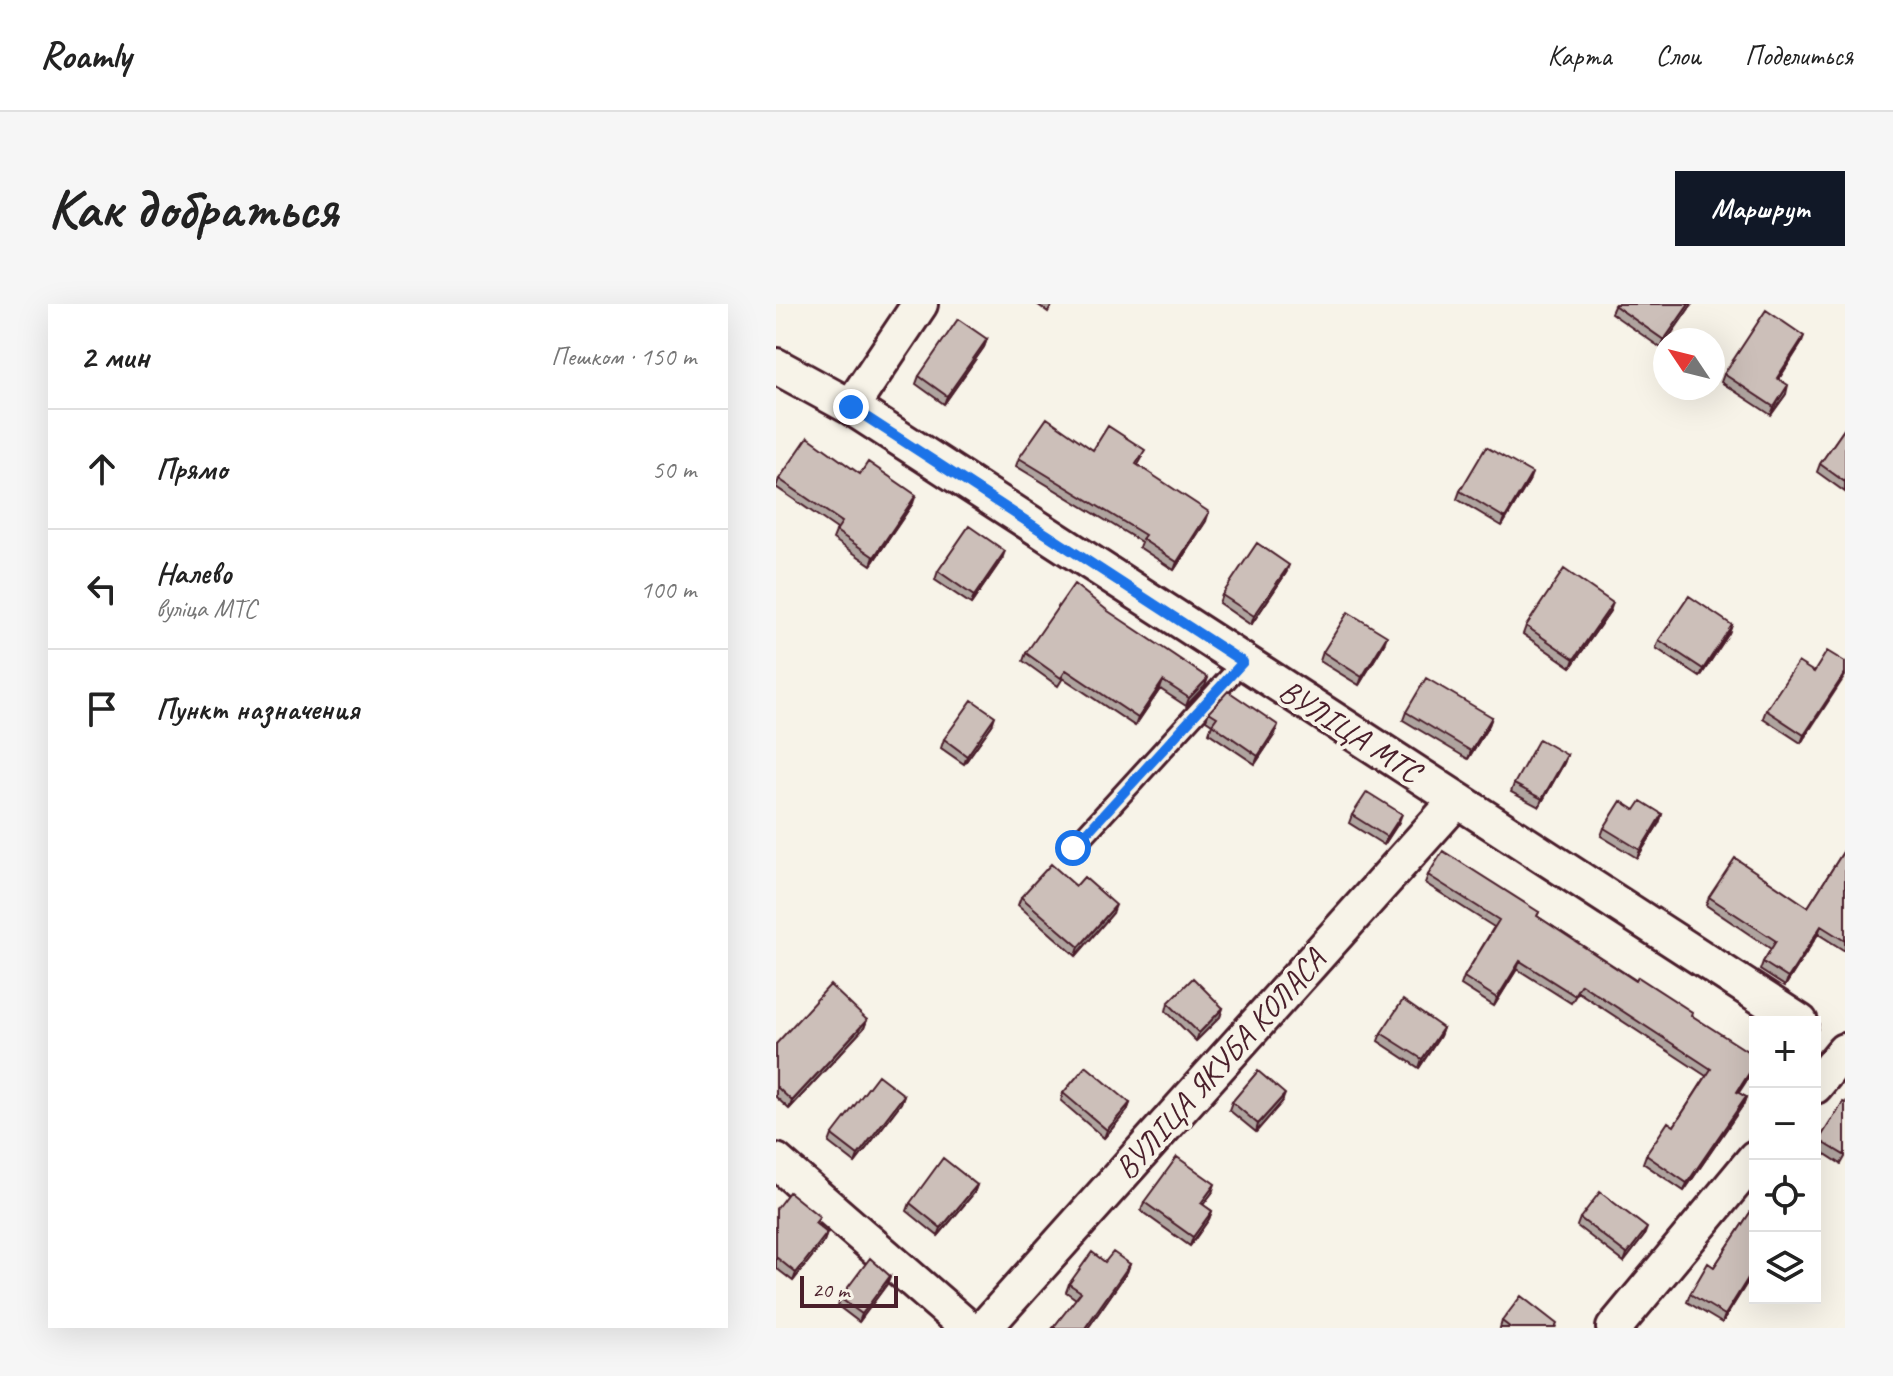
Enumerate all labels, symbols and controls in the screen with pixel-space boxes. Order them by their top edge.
text: Roamly [40,32,131,79]
text: Карта [1548,38,1612,73]
text: Слои [1656,38,1701,73]
text: Поделиться [1745,38,1853,73]
button: Маршрут [1675,171,1845,246]
text: Как добраться [48,173,338,244]
north arrow [1653,328,1725,400]
text: 2 мин [80,335,149,378]
text: Пешком · 150 m [551,340,696,373]
route end [833,389,869,425]
icon: ahead [80,447,124,491]
text: Прямо [156,450,227,488]
text: 50 m [652,453,696,486]
text: Налево [156,554,232,592]
icon: left [80,567,124,611]
text: 100 m [640,573,696,606]
text: вуліца МТС [156,592,257,625]
street label: ВУЛІЦА МТС [1271,670,1431,794]
icon: arrive [80,687,124,731]
text: Пункт назначения [156,690,359,728]
route start [1055,830,1091,866]
street label: ВУЛІЦА ЯКУБА КОЛАСА [1106,939,1336,1188]
map controls [1749,1016,1821,1304]
button: + [1749,1016,1821,1088]
button: − [1749,1088,1821,1160]
button: locate [1749,1160,1821,1232]
button: layers [1749,1232,1821,1304]
scale bar [800,1272,898,1308]
text: 20 m [812,1276,849,1304]

